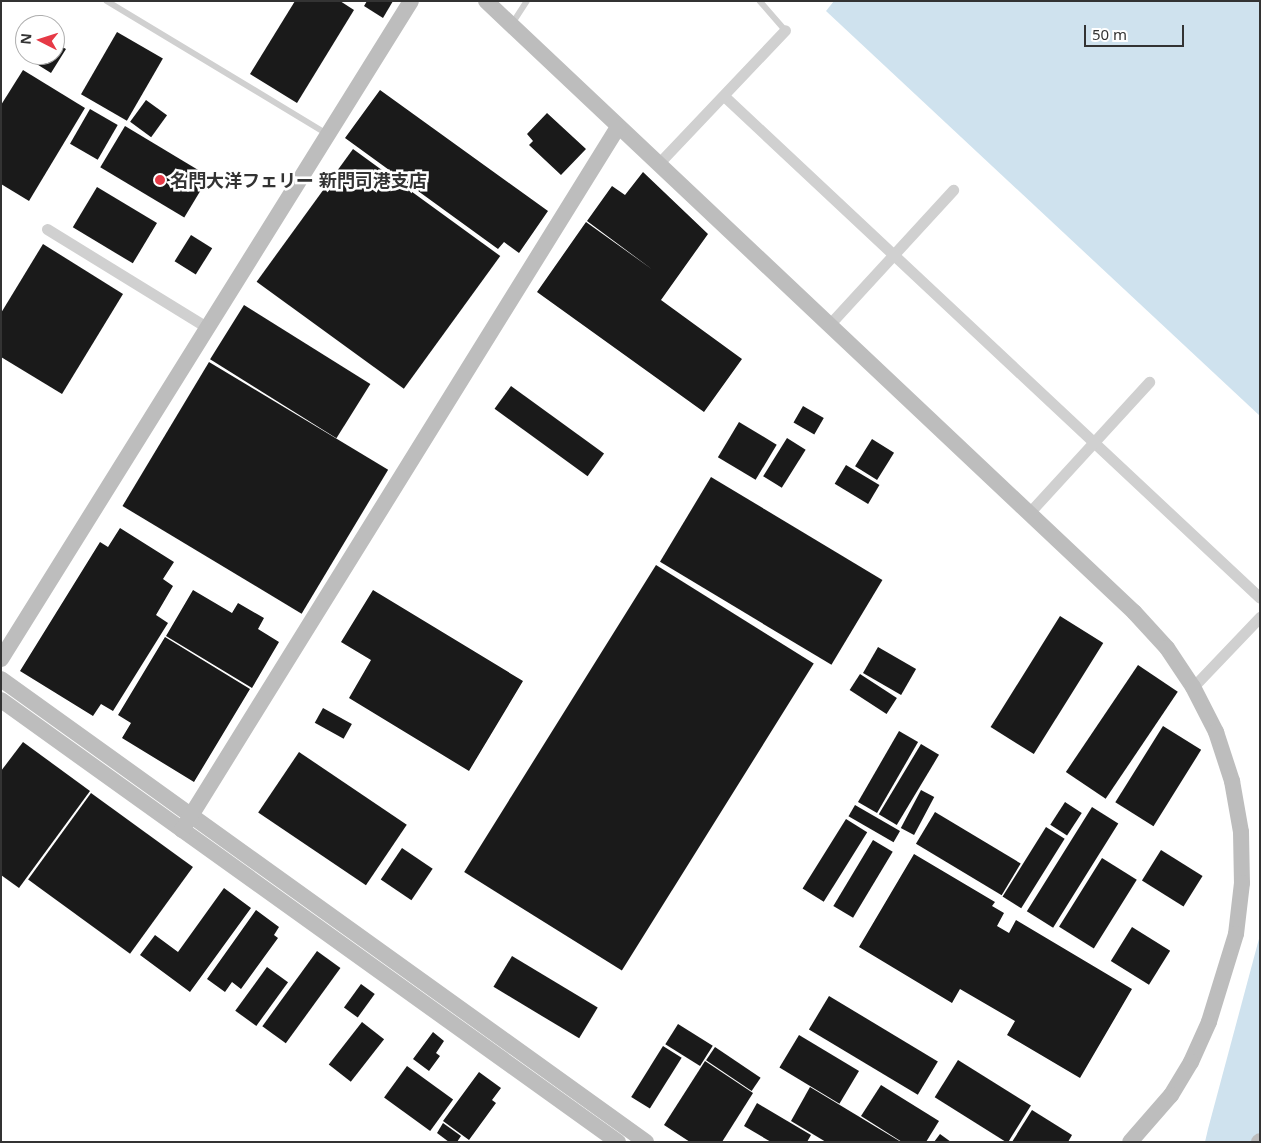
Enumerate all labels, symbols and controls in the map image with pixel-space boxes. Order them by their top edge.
north arrow [15,15,65,65]
scale bar [1086,15,1186,47]
text: 50 m [1092,24,1127,44]
text: N [16,32,36,45]
place label: 名門大洋フェリー 新門司港支店 [170,169,427,191]
marker: 名門大洋フェリー 新門司港支店 [154,174,166,186]

